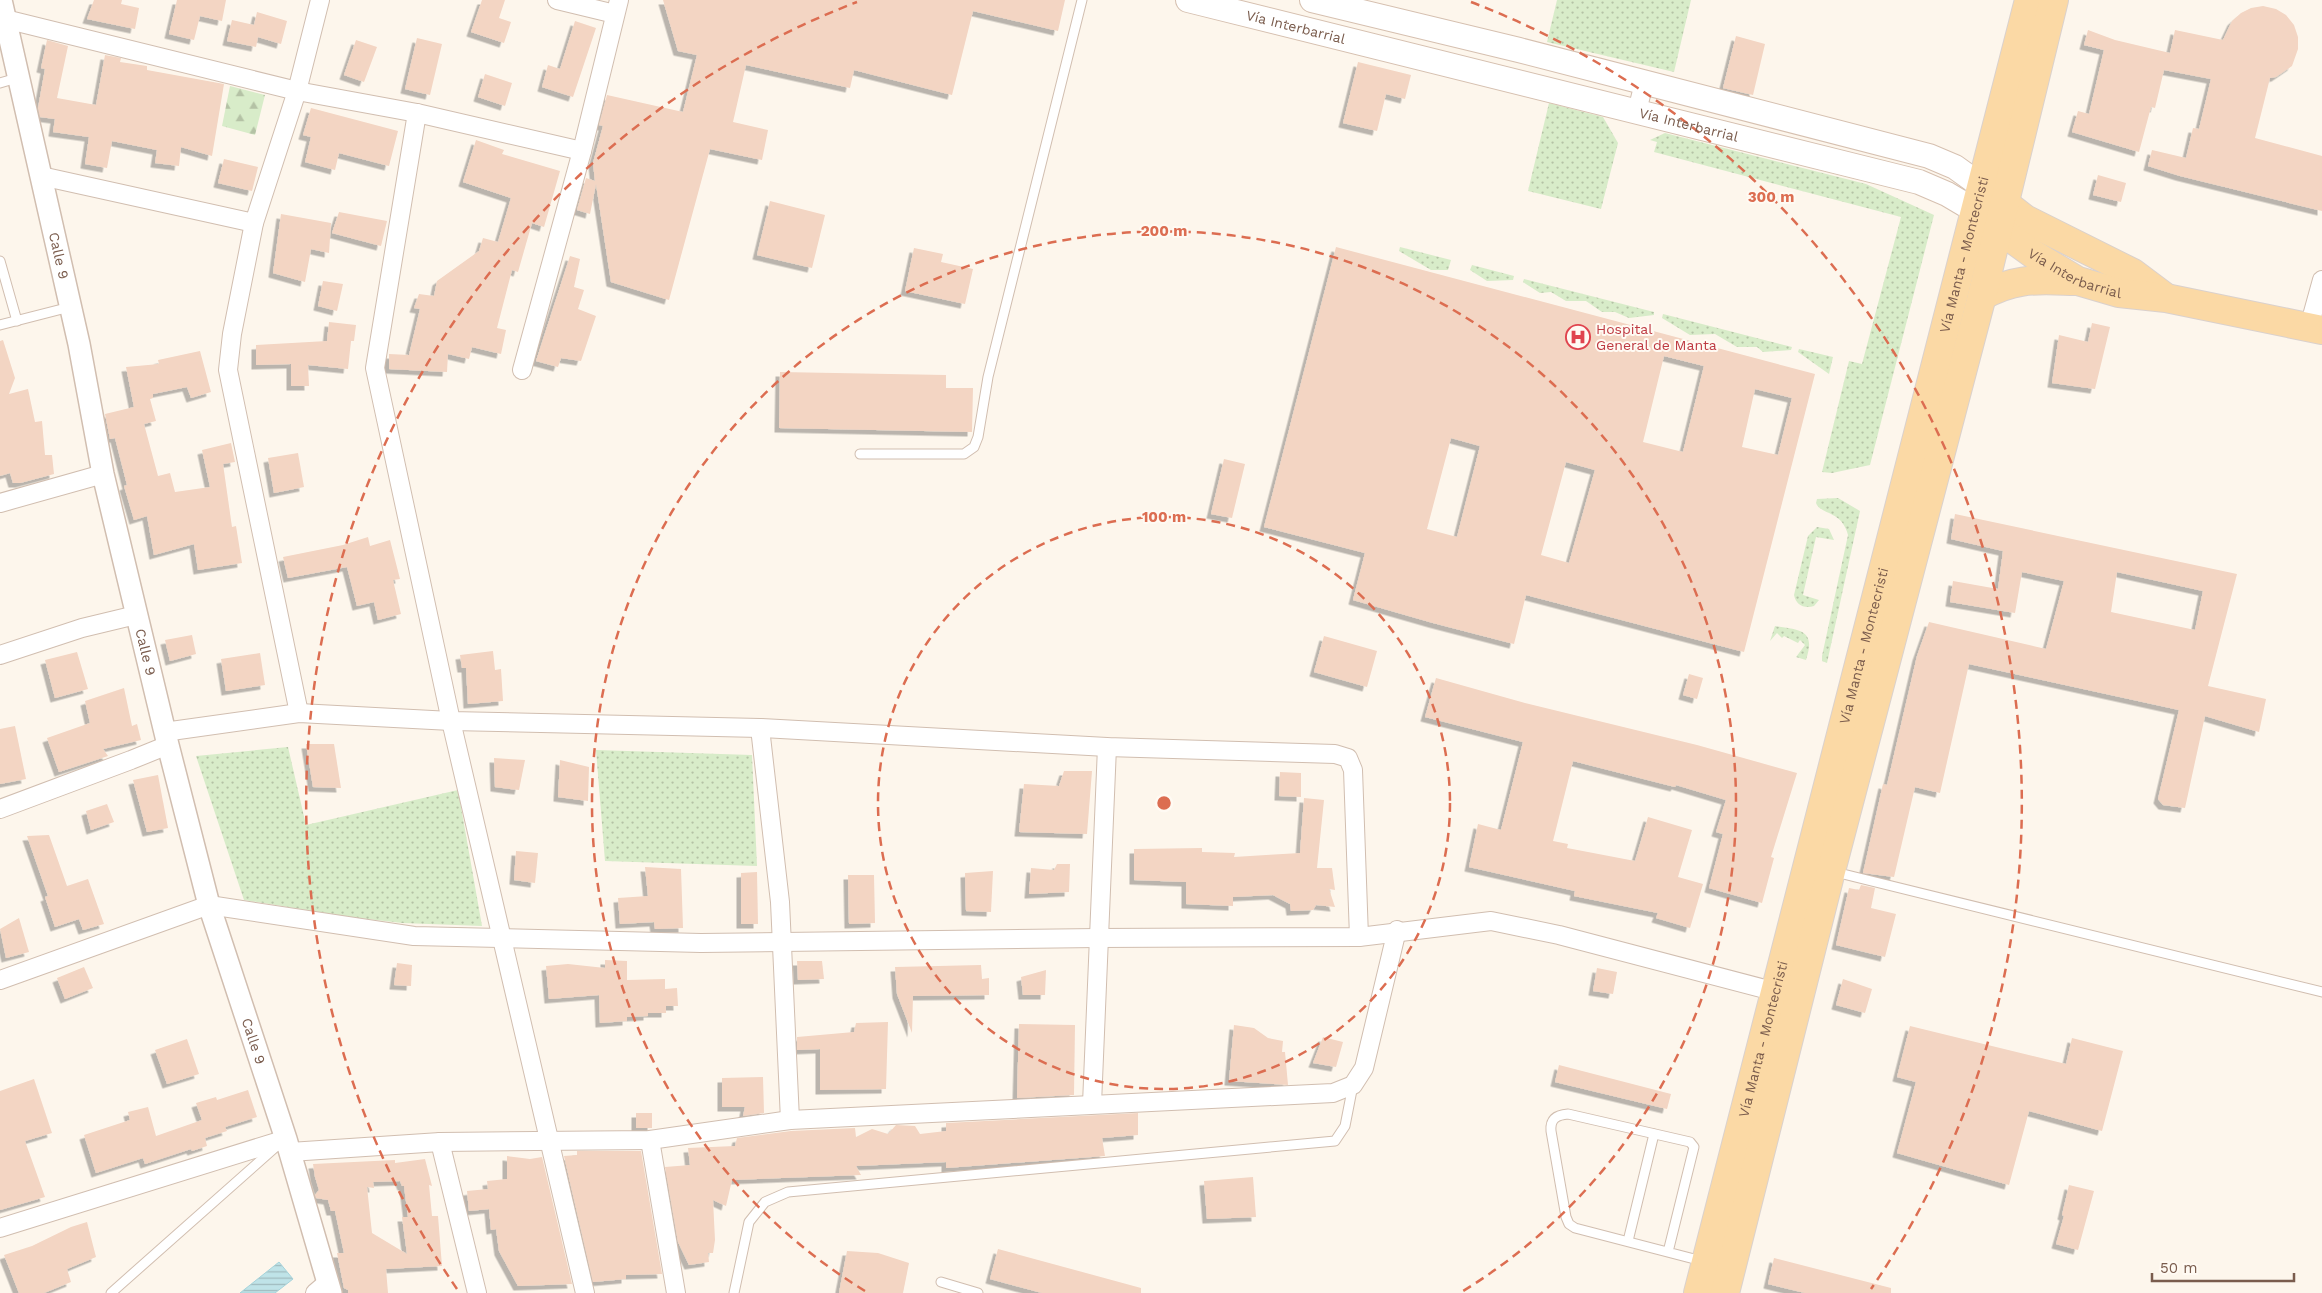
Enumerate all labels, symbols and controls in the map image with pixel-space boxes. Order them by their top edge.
street label: Vía Interbarrial [1244,7,1348,47]
street label: Vía Interbarrial [1637,105,1741,145]
street label: Vía Manta - Montecristi [1936,175,1992,334]
text: 300 m [1748,188,1794,206]
text: 200 m [1141,222,1187,240]
street label: Calle 9 [46,231,72,281]
street label: Vía Interbarrial [2025,245,2123,301]
place label: Hospital General de Manta [1596,321,1717,353]
hospital icon: Hospital General de Manta [1565,324,1591,350]
text: 100 m [1142,508,1186,526]
street label: Vía Manta - Montecristi [1836,566,1891,726]
street label: Calle 9 [132,627,159,677]
centre of rings [1155,794,1173,812]
street label: Vía Manta - Montecristi [1735,959,1791,1119]
street label: Calle 9 [239,1016,269,1066]
scale bar [2152,1250,2294,1282]
text: 50 m [2160,1259,2197,1277]

